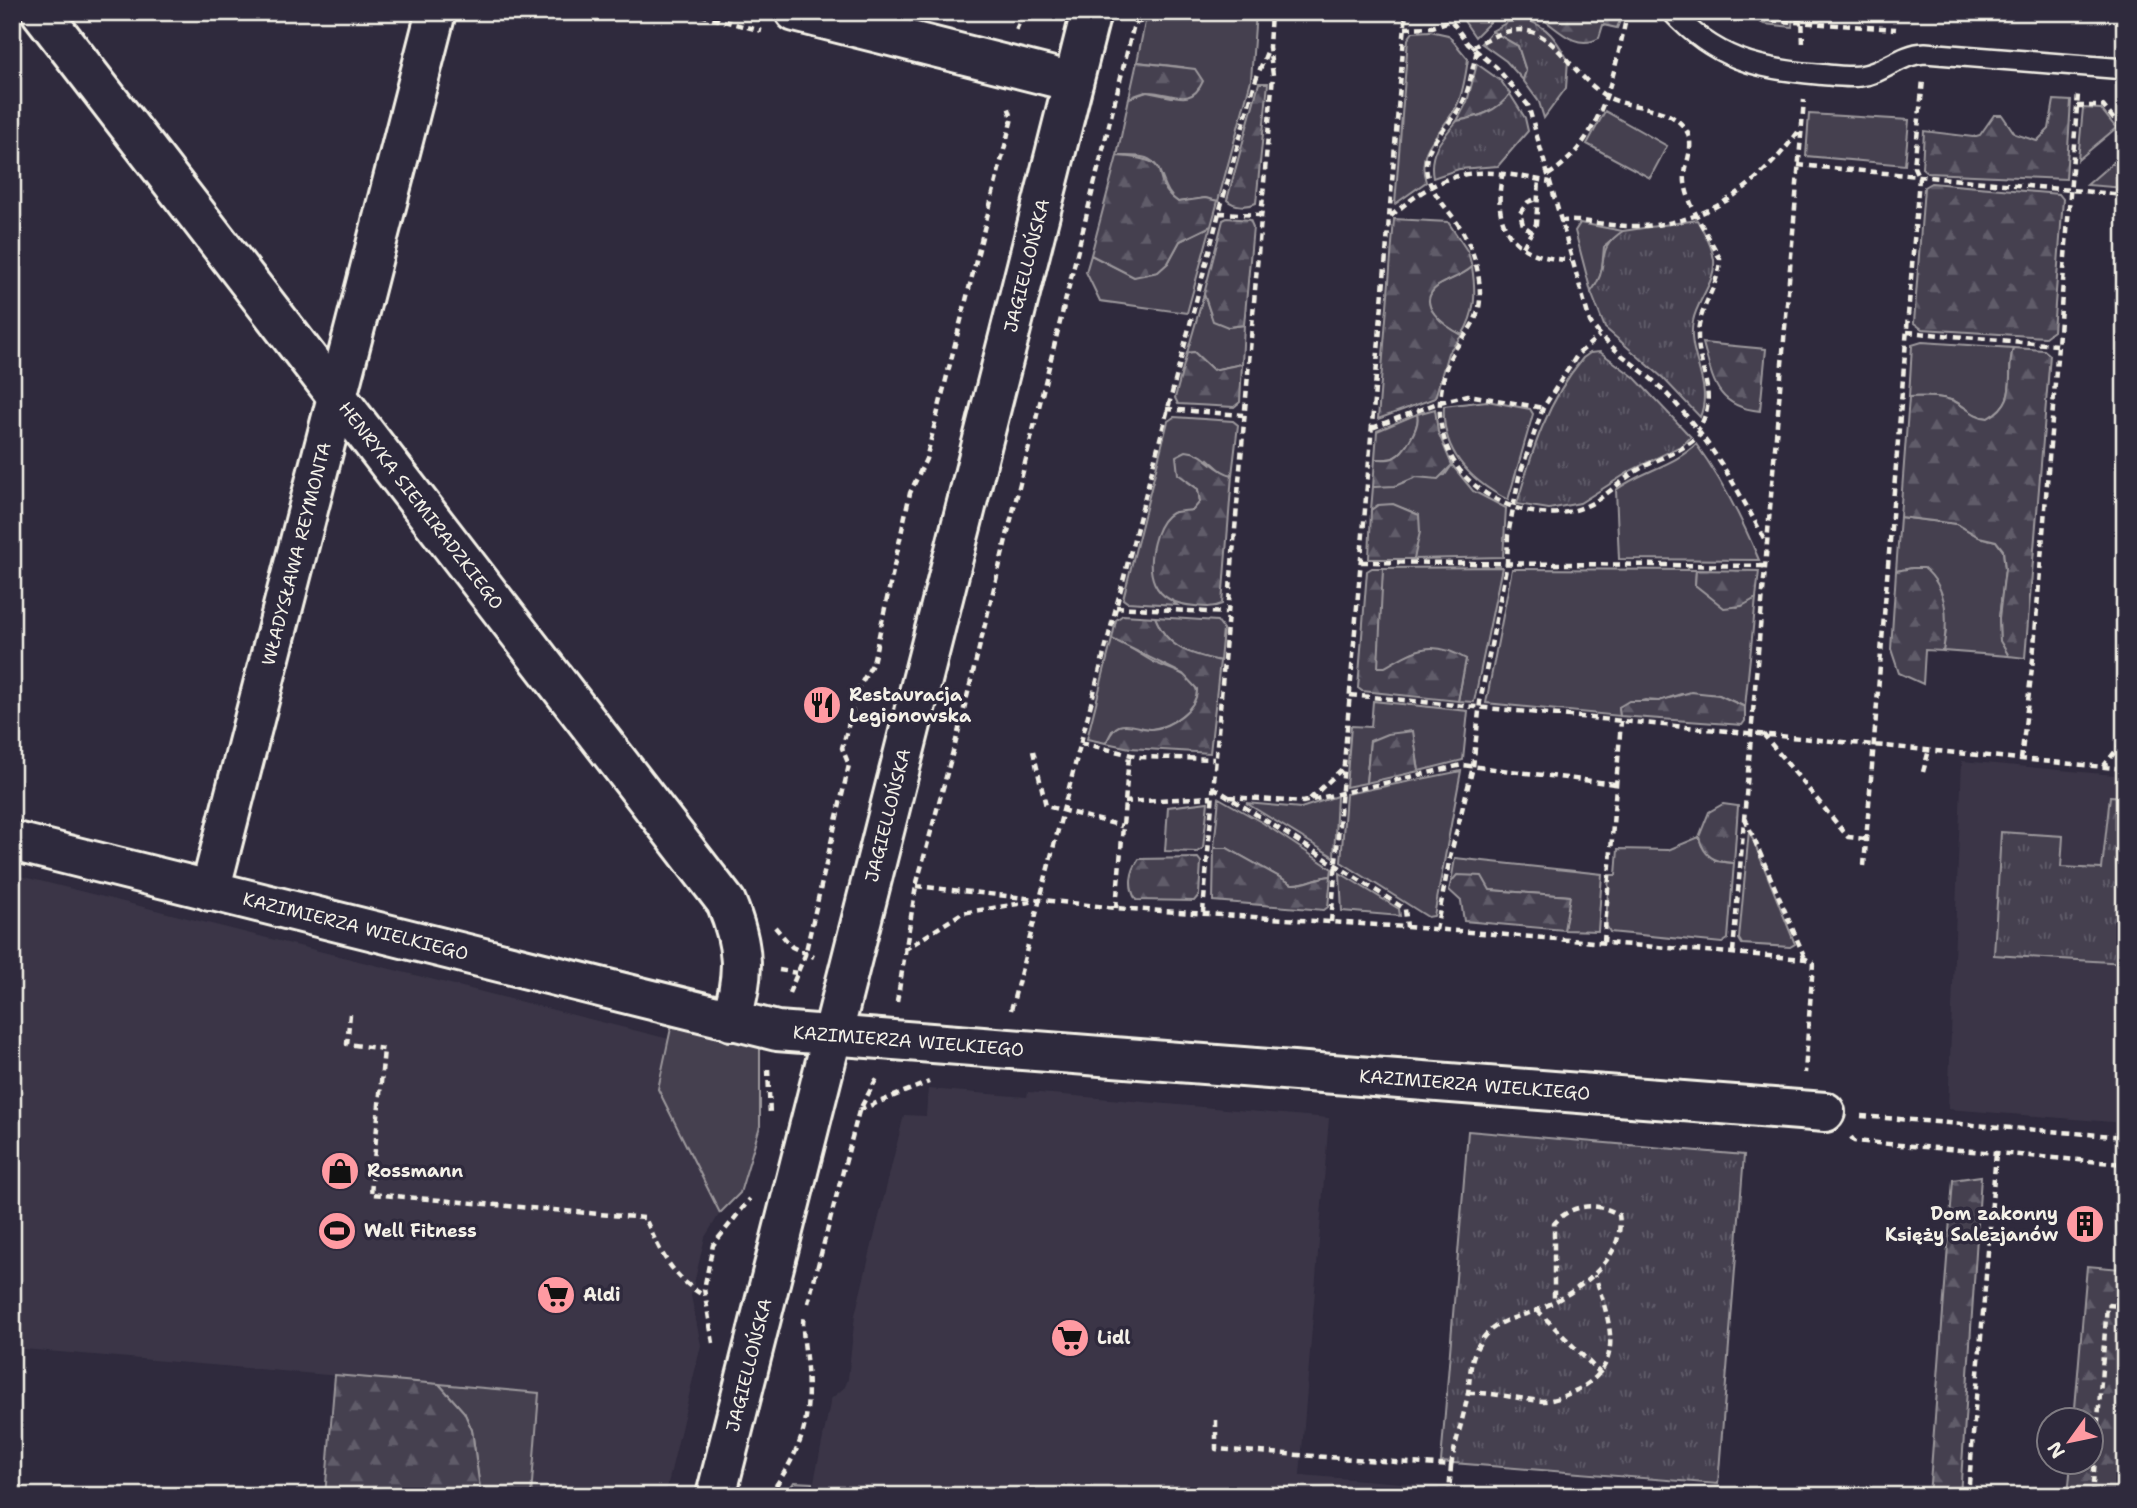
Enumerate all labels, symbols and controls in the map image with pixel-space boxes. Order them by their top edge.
street label: JAGIELLOŃSKA [998,196,1055,335]
street label: HENRYKA SIEMIRADZKIEGO [333,397,509,615]
street label: WŁADYSŁAWA REYMONTA [256,440,337,668]
place label: Restauracja Legionowska [849,683,972,728]
restaurant icon: Restauracja Legionowska [801,684,843,726]
street label: JAGIELLOŃSKA [860,746,916,885]
street label: KAZIMIERZA WIELKIEGO [240,887,471,966]
street label: KAZIMIERZA WIELKIEGO [792,1020,1025,1062]
street label: KAZIMIERZA WIELKIEGO [1358,1064,1591,1106]
shop icon: Rossmann [319,1150,361,1192]
place label: Rossmann [367,1159,463,1183]
place label: Dom zakonny Księży Salezjanów [1885,1202,2059,1247]
building icon: Dom zakonny Księży Salezjanów [2064,1203,2106,1245]
sports icon: Well Fitness [316,1210,358,1252]
place label: Well Fitness [364,1219,477,1243]
supermarket icon: Aldi [535,1274,577,1316]
place label: Aldi [583,1283,621,1307]
street label: JAGIELLOŃSKA [721,1296,777,1434]
supermarket icon: Lidl [1049,1317,1091,1359]
place label: Lidl [1097,1326,1130,1350]
north arrow [2036,1406,2106,1476]
text: N [2042,1437,2071,1463]

